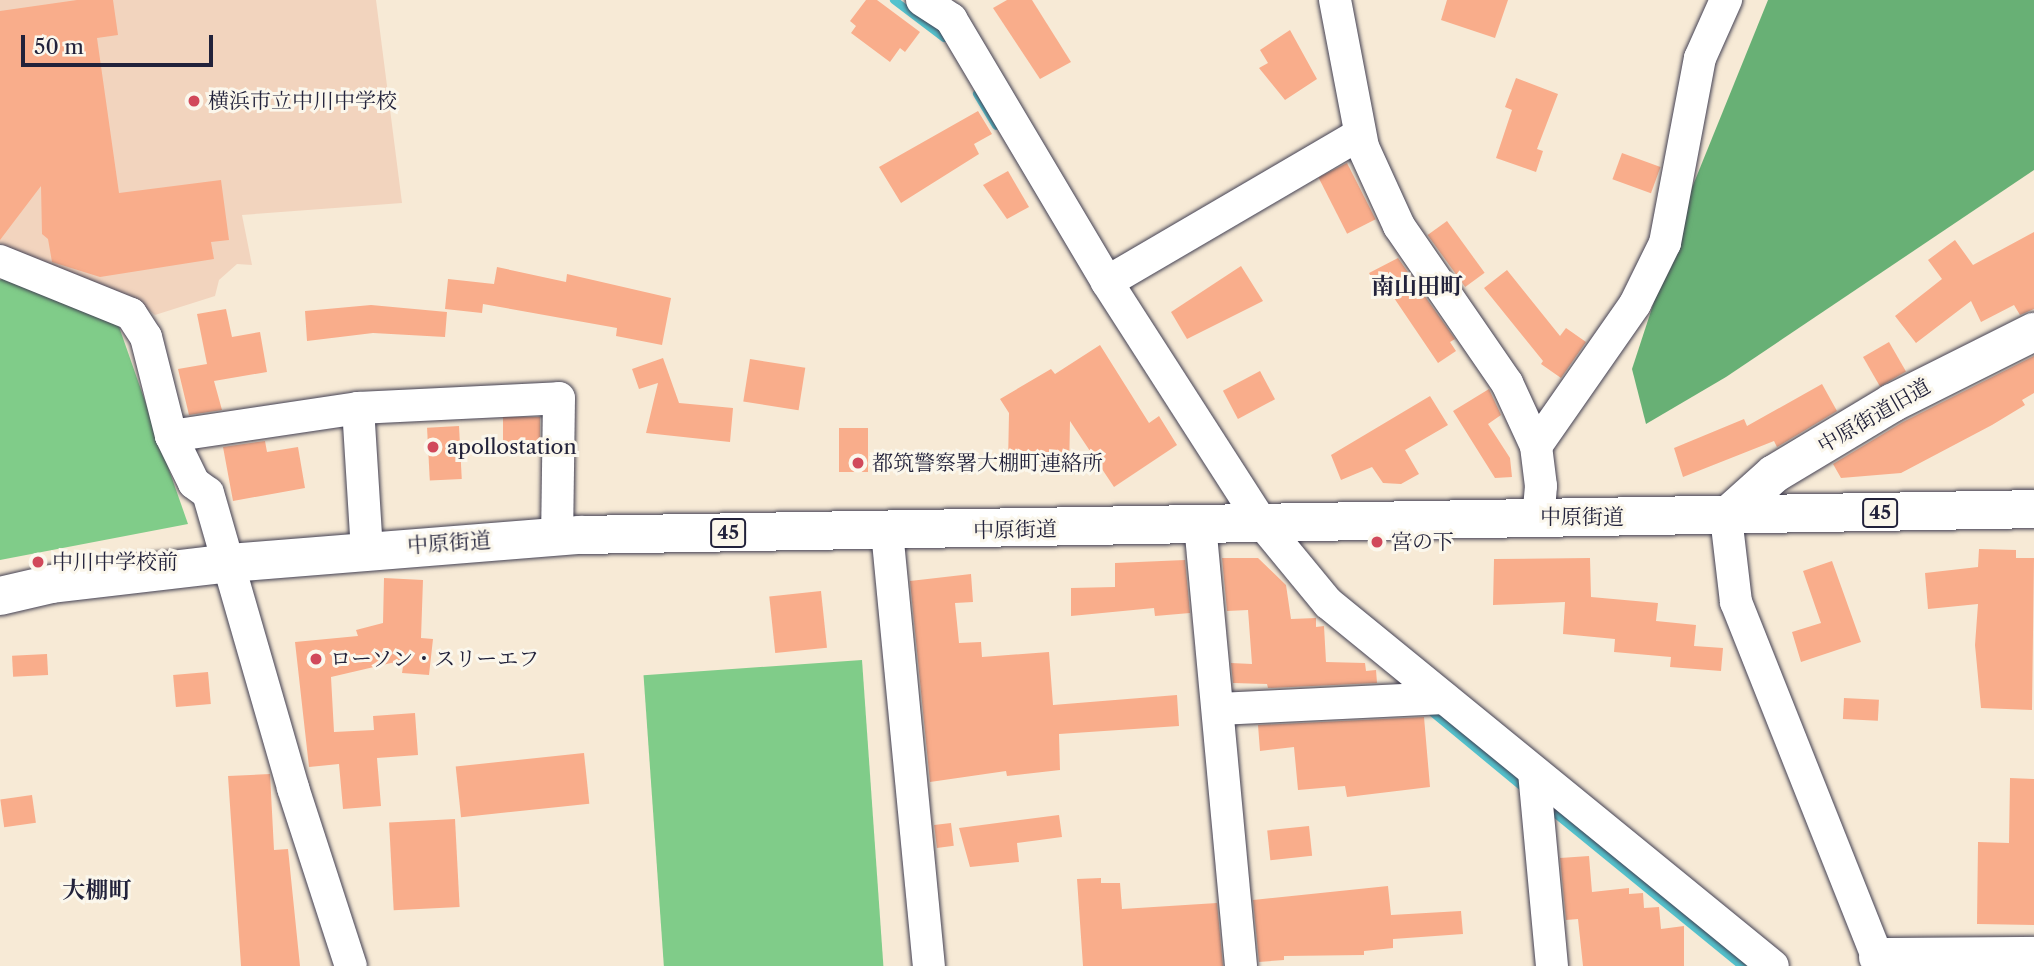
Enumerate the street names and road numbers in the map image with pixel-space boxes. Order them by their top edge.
street label: 中原街道旧道 [1813,374,1935,458]
road number: 45 [1861,498,1899,528]
street label: 中原街道 [1540,504,1624,530]
street label: 中原街道 [973,517,1057,543]
road number: 45 [709,518,747,548]
street label: 中原街道 [406,528,492,558]

